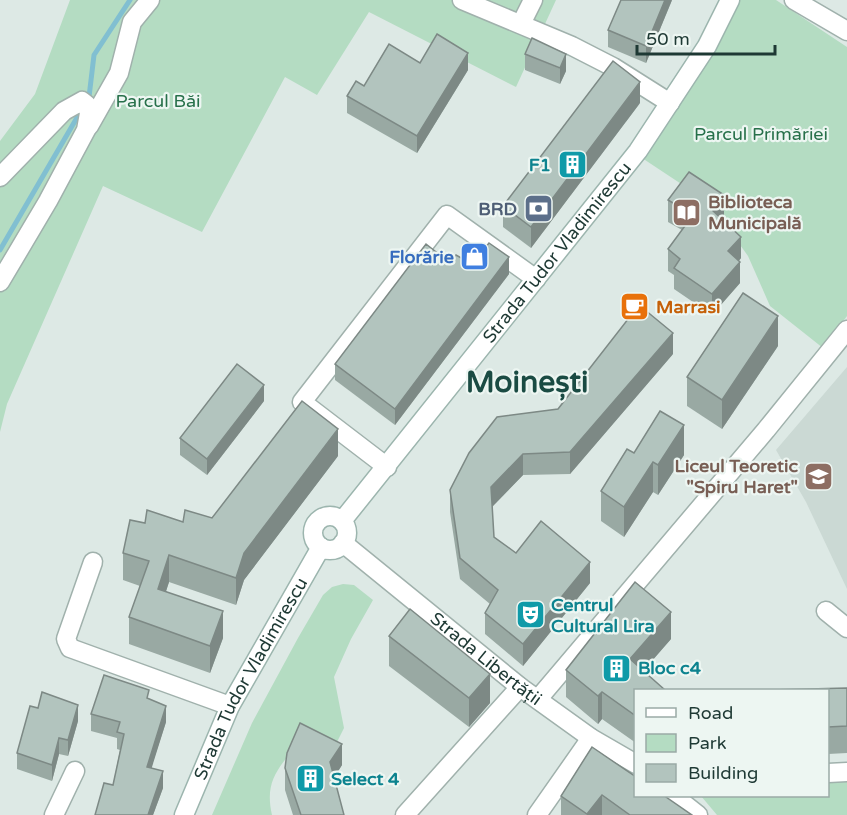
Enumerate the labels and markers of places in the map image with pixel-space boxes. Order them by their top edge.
building icon: F1 [556,149,588,181]
place label: F1 [529,154,551,176]
place label: Biblioteca Municipală [708,191,802,234]
bank icon: BRD [522,193,554,225]
library icon: Biblioteca Municipală [671,196,703,228]
place label: BRD [478,198,517,220]
shop icon: Florărie [459,241,491,273]
place label: Florărie [389,246,454,268]
cafe icon: Marrasi [619,291,651,323]
place label: Marrasi [656,296,721,318]
place label: Liceul Teoretic "Spiru Haret" [675,455,798,498]
school or university icon: Liceul Teoretic "Spiru Haret" [803,460,835,492]
place label: Centrul Cultural Lira [551,594,655,637]
theatre icon: Centrul Cultural Lira [514,599,546,631]
building icon: Bloc c4 [601,652,633,684]
place label: Bloc c4 [638,657,702,679]
building icon: Select 4 [294,763,326,795]
place label: Select 4 [331,768,400,790]

